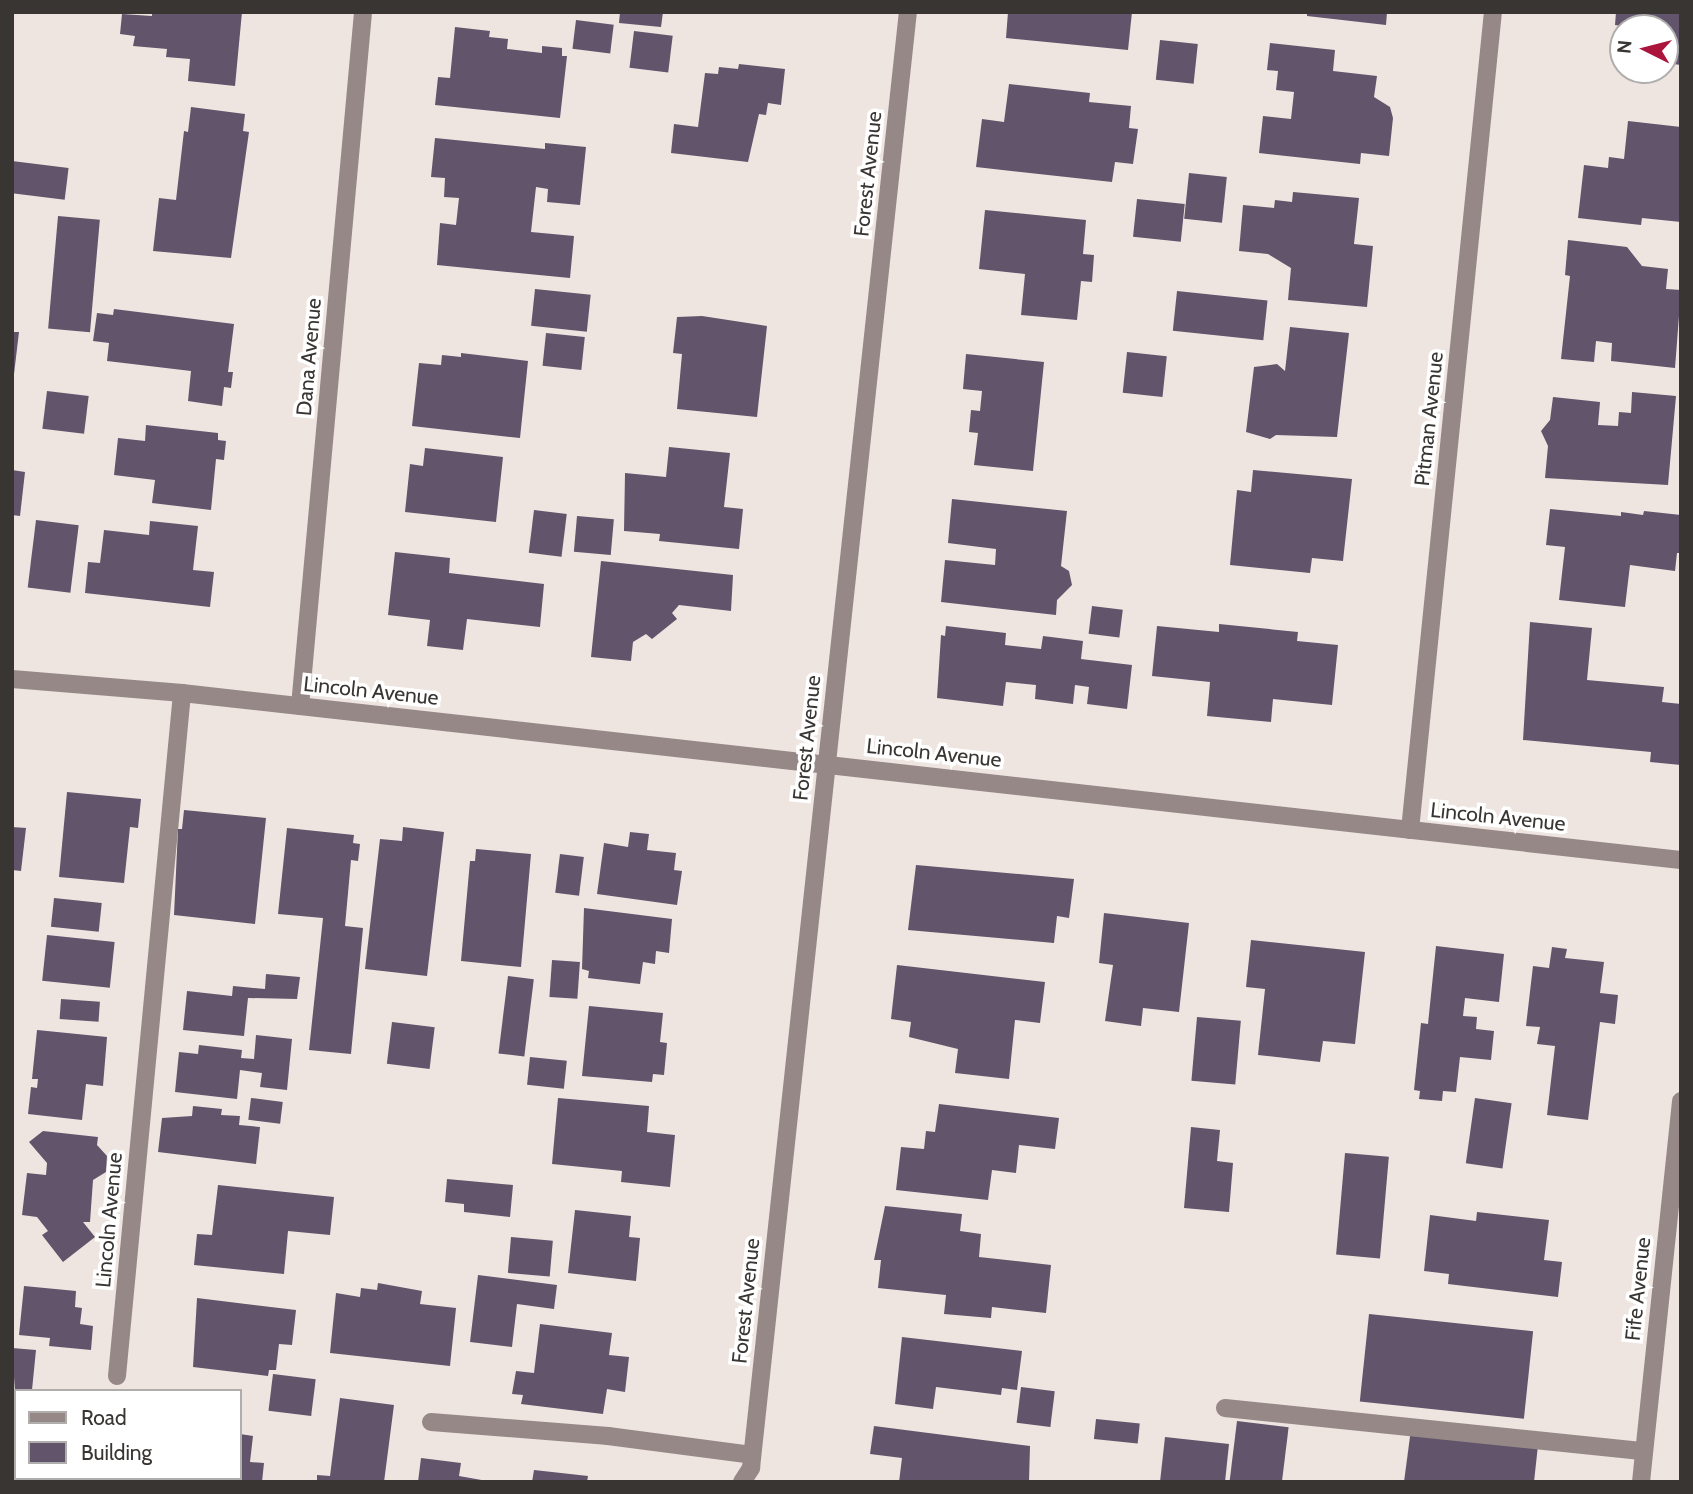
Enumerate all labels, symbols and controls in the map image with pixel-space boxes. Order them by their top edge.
north arrow [1609,14,1679,84]
text: N [1612,39,1637,55]
street label: Forest Avenue [849,110,887,238]
street label: Dana Avenue [291,297,327,417]
street label: Pitman Avenue [1409,351,1449,487]
street label: Lincoln Avenue [302,671,440,711]
street label: Forest Avenue [788,674,826,802]
street label: Lincoln Avenue [865,733,1003,773]
street label: Lincoln Avenue [1429,797,1567,837]
street label: Lincoln Avenue [91,1151,127,1289]
street label: Fife Avenue [1620,1236,1656,1342]
street label: Forest Avenue [727,1237,765,1365]
legend [14,1389,242,1480]
text: Road [81,1405,127,1430]
text: Building [81,1440,152,1465]

